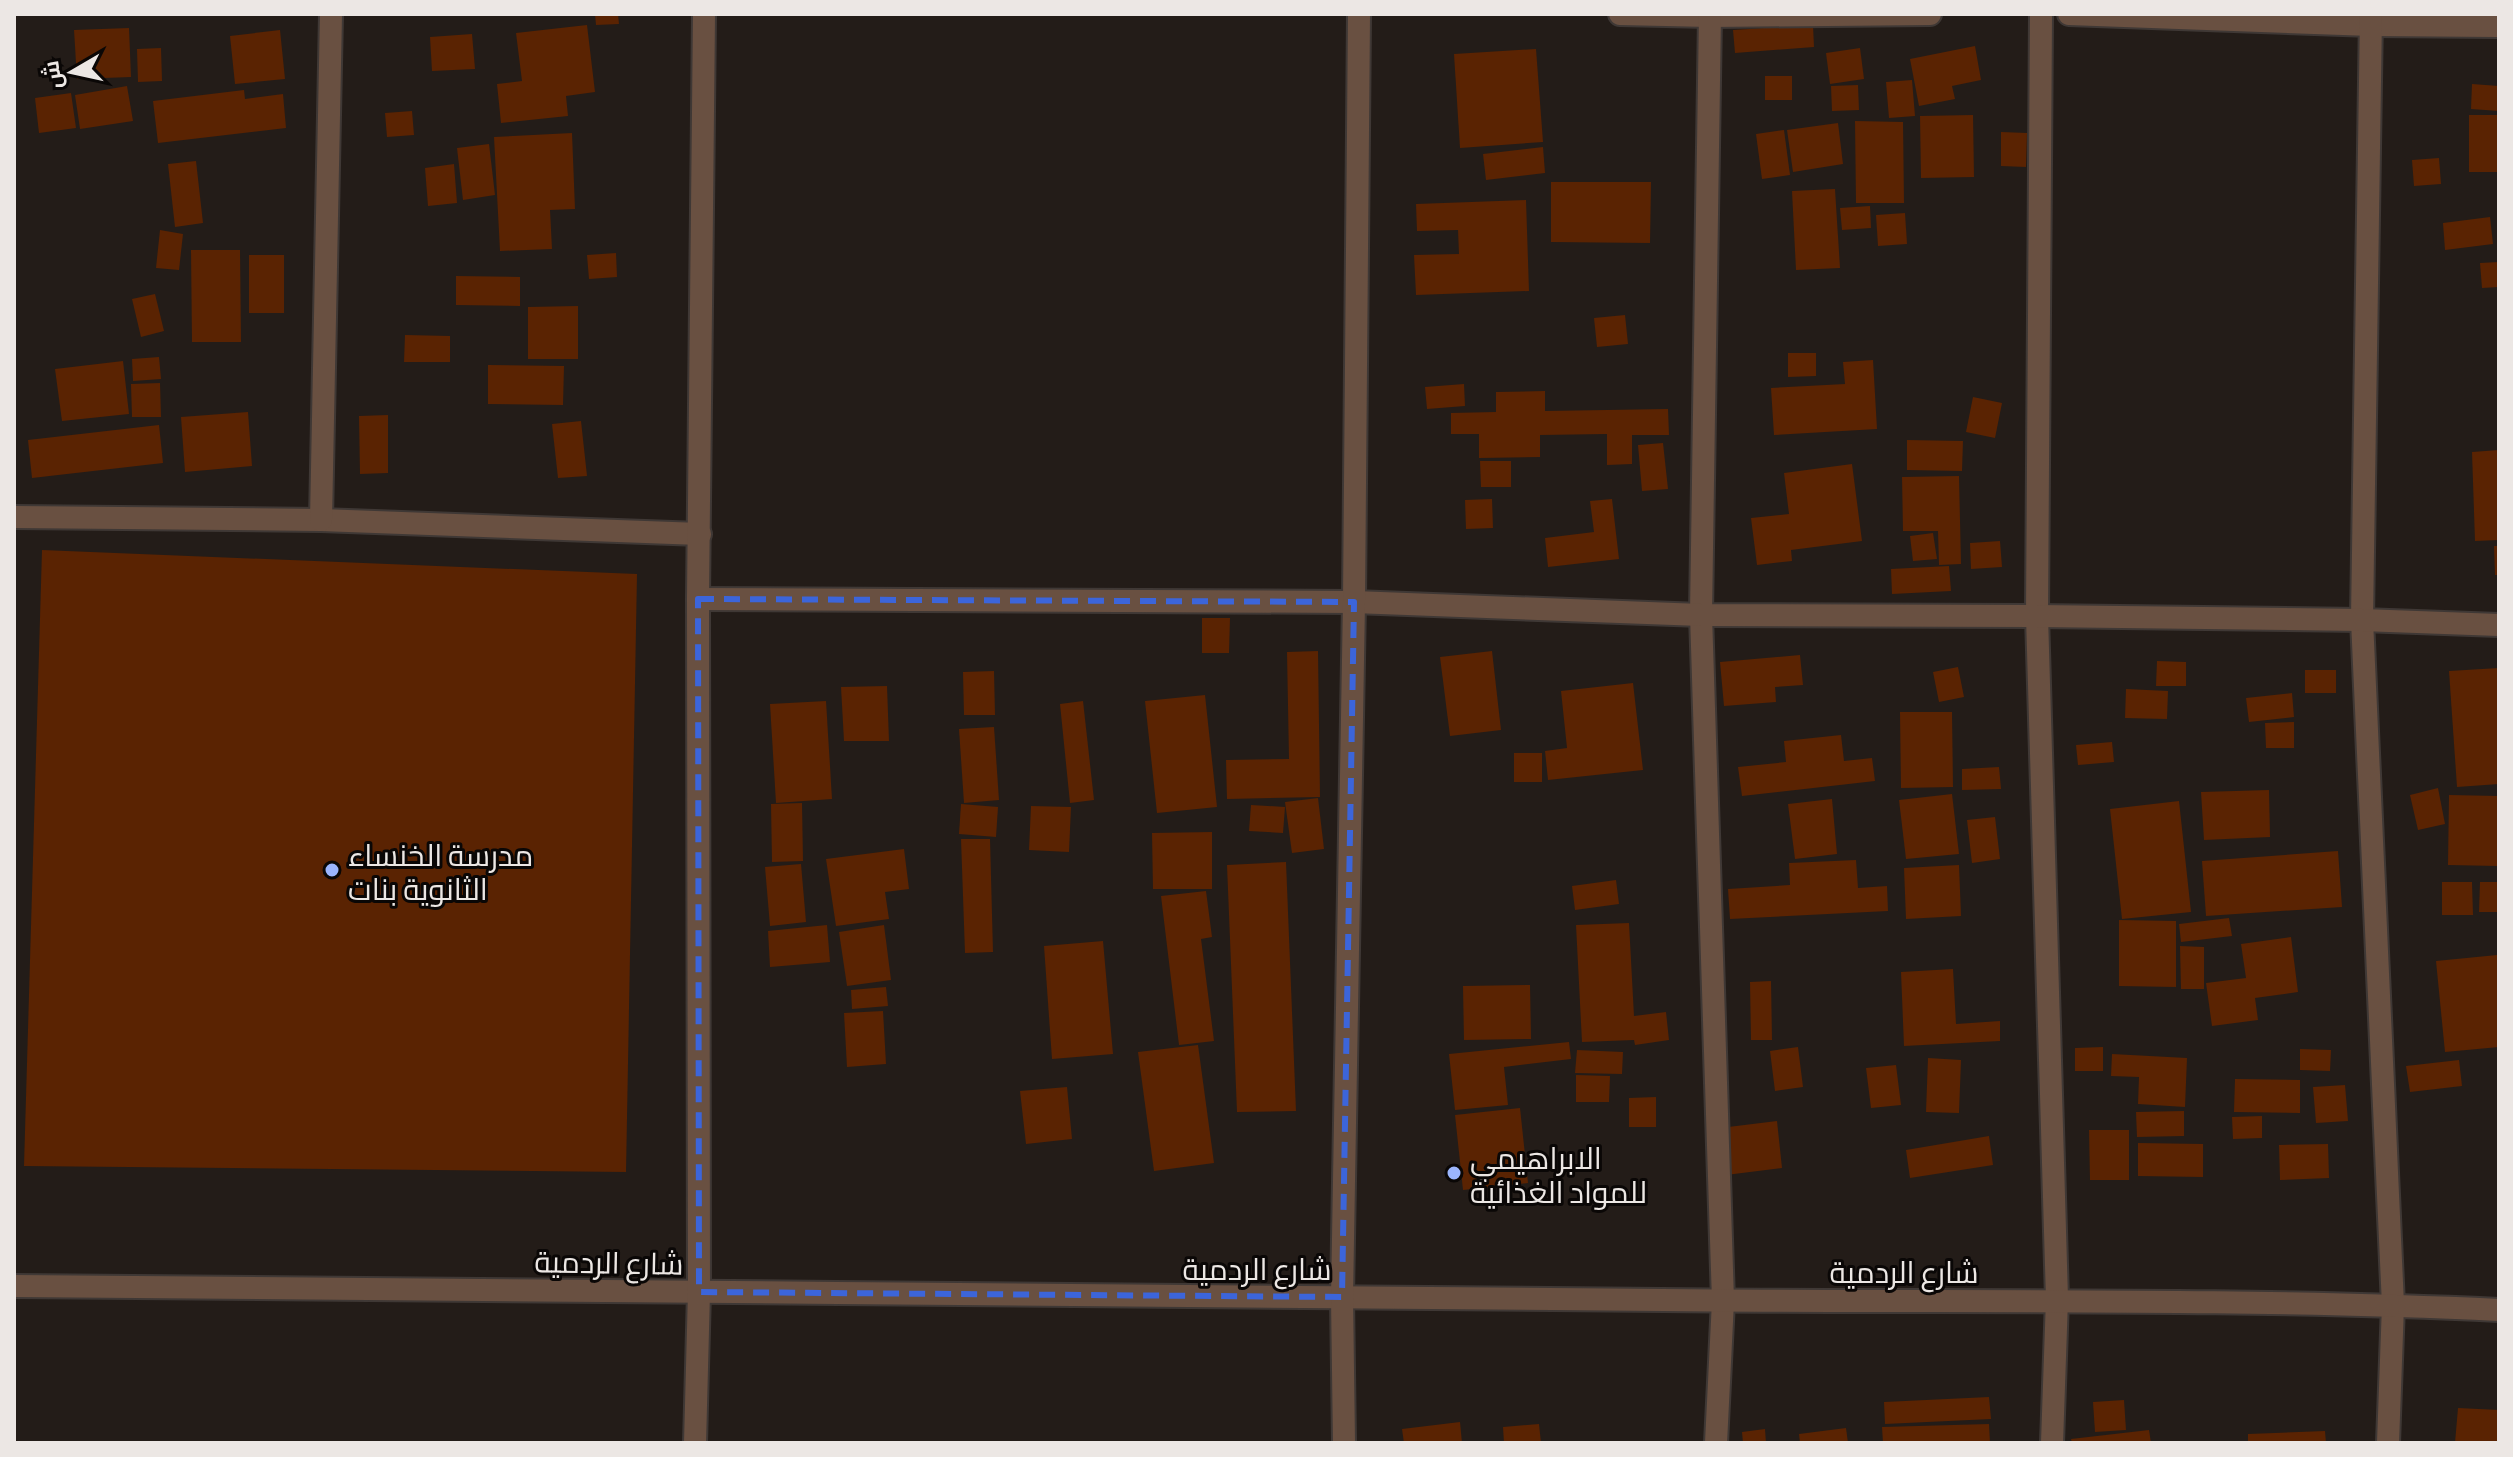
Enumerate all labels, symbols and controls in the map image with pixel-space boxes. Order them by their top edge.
north arrow [32,32,112,112]
text: ش [36,59,68,91]
place label: مدرسة الخنساء الثانوية بنات [348,835,533,907]
marker: مدرسة الخنساء الثانوية بنات [323,861,341,879]
place label: الابراهيمي للمواد الغذائية [1470,1138,1647,1210]
marker: الابراهيمي للمواد الغذائية [1445,1164,1463,1182]
street label: شارع الردمية [534,1241,684,1285]
street label: شارع الردمية [1182,1249,1332,1290]
street label: شارع الردمية [1829,1252,1979,1293]

